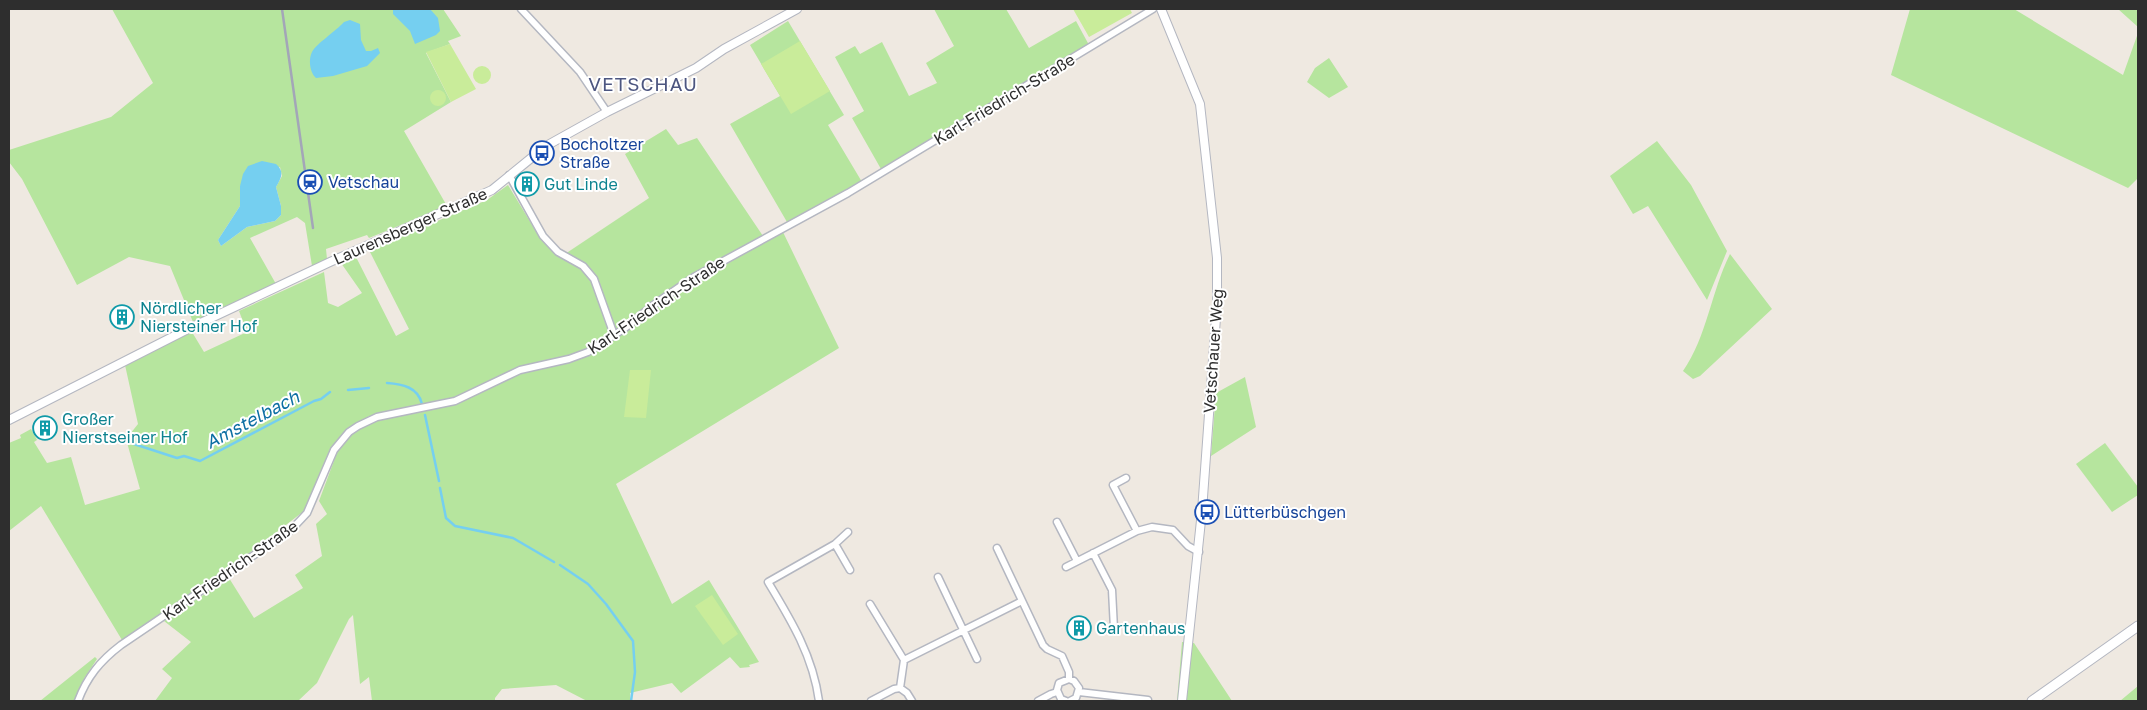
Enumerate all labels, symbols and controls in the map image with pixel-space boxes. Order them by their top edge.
street label: Karl-Friedrich-Straße [930,49,1078,149]
district label: VETSCHAU [588,72,698,95]
place label: Bocholtzer Straße [560,134,644,172]
bus stop icon: Bocholtzer Straße [529,140,555,166]
station icon: Vetschau [297,169,323,195]
building icon: Gut Linde [514,171,540,197]
place label: Vetschau [328,172,399,192]
place label: Gut Linde [544,174,618,194]
street label: Laurensberger Straße [330,183,490,269]
street label: Karl-Friedrich-Straße [584,252,728,358]
street label: Vetschauer Weg [1199,288,1227,414]
place label: Nördlicher Niersteiner Hof [140,298,257,336]
building icon: Nördlicher Niersteiner Hof [109,304,135,330]
water label: Amstelbach [201,385,303,453]
place label: Großer Nierstseiner Hof [62,409,188,447]
building icon: Großer Nierstseiner Hof [32,415,58,441]
bus stop icon: Lütterbüschgen [1194,499,1220,525]
place label: Lütterbüschgen [1224,502,1346,522]
street label: Karl-Friedrich-Straße [158,516,302,624]
building icon: Gartenhaus [1066,615,1092,641]
place label: Gartenhaus [1096,618,1185,638]

